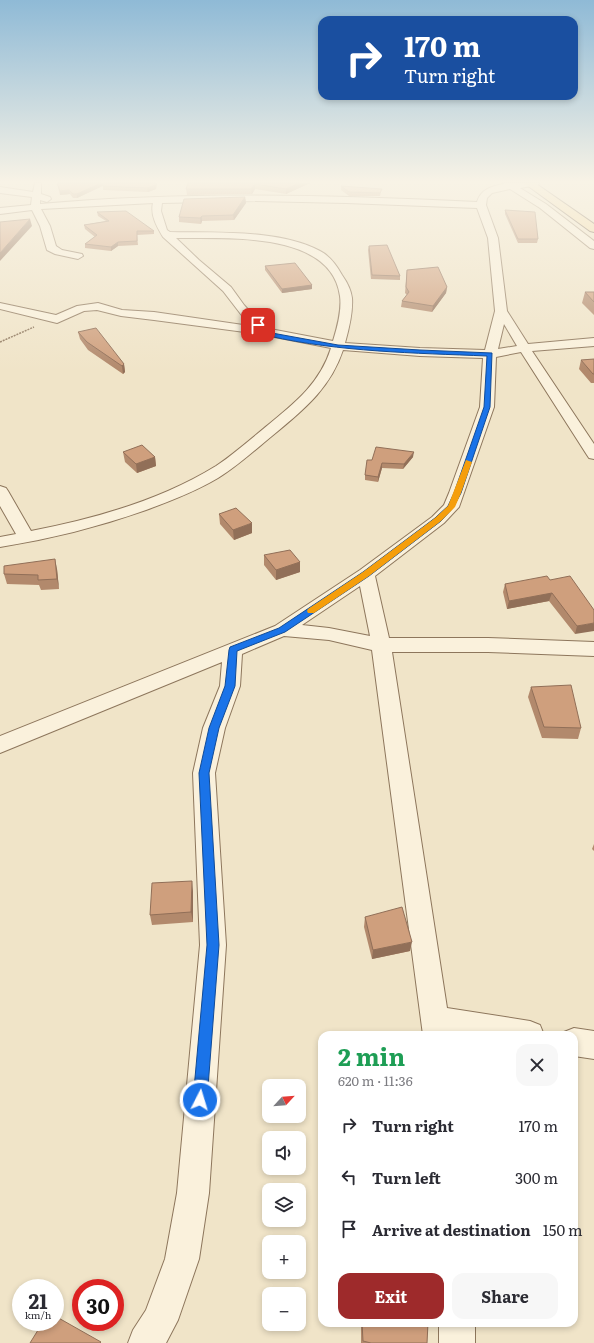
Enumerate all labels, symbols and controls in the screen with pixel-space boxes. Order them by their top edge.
text: 170 m [404,24,481,66]
icon: right [338,32,390,84]
text: Turn right [404,62,495,89]
pin [241,308,275,342]
icon: arrive [247,314,269,336]
text: 2 min [338,1038,405,1073]
button: close [516,1044,558,1086]
text: 620 m · 11:36 [338,1071,413,1090]
position arrow [179,1079,221,1121]
north arrow [262,1079,306,1123]
map controls [262,1079,306,1331]
icon: right [338,1114,360,1136]
text: Turn right [372,1114,454,1137]
text: 170 m [519,1114,558,1137]
button: sound [262,1131,306,1175]
icon: left [338,1166,360,1188]
text: Turn left [372,1166,441,1189]
text: 300 m [515,1166,558,1189]
button: layers [262,1183,306,1227]
icon: arrive [338,1218,360,1240]
text: Arrive at destination [372,1218,531,1241]
text: 150 m [543,1218,583,1241]
button: + [262,1235,306,1279]
button: Exit [338,1273,444,1319]
button: Share [452,1273,558,1319]
speed limit sign: 30 [72,1279,124,1331]
text: 21 [28,1285,48,1315]
button: − [262,1287,306,1331]
text: km/h [25,1307,51,1322]

